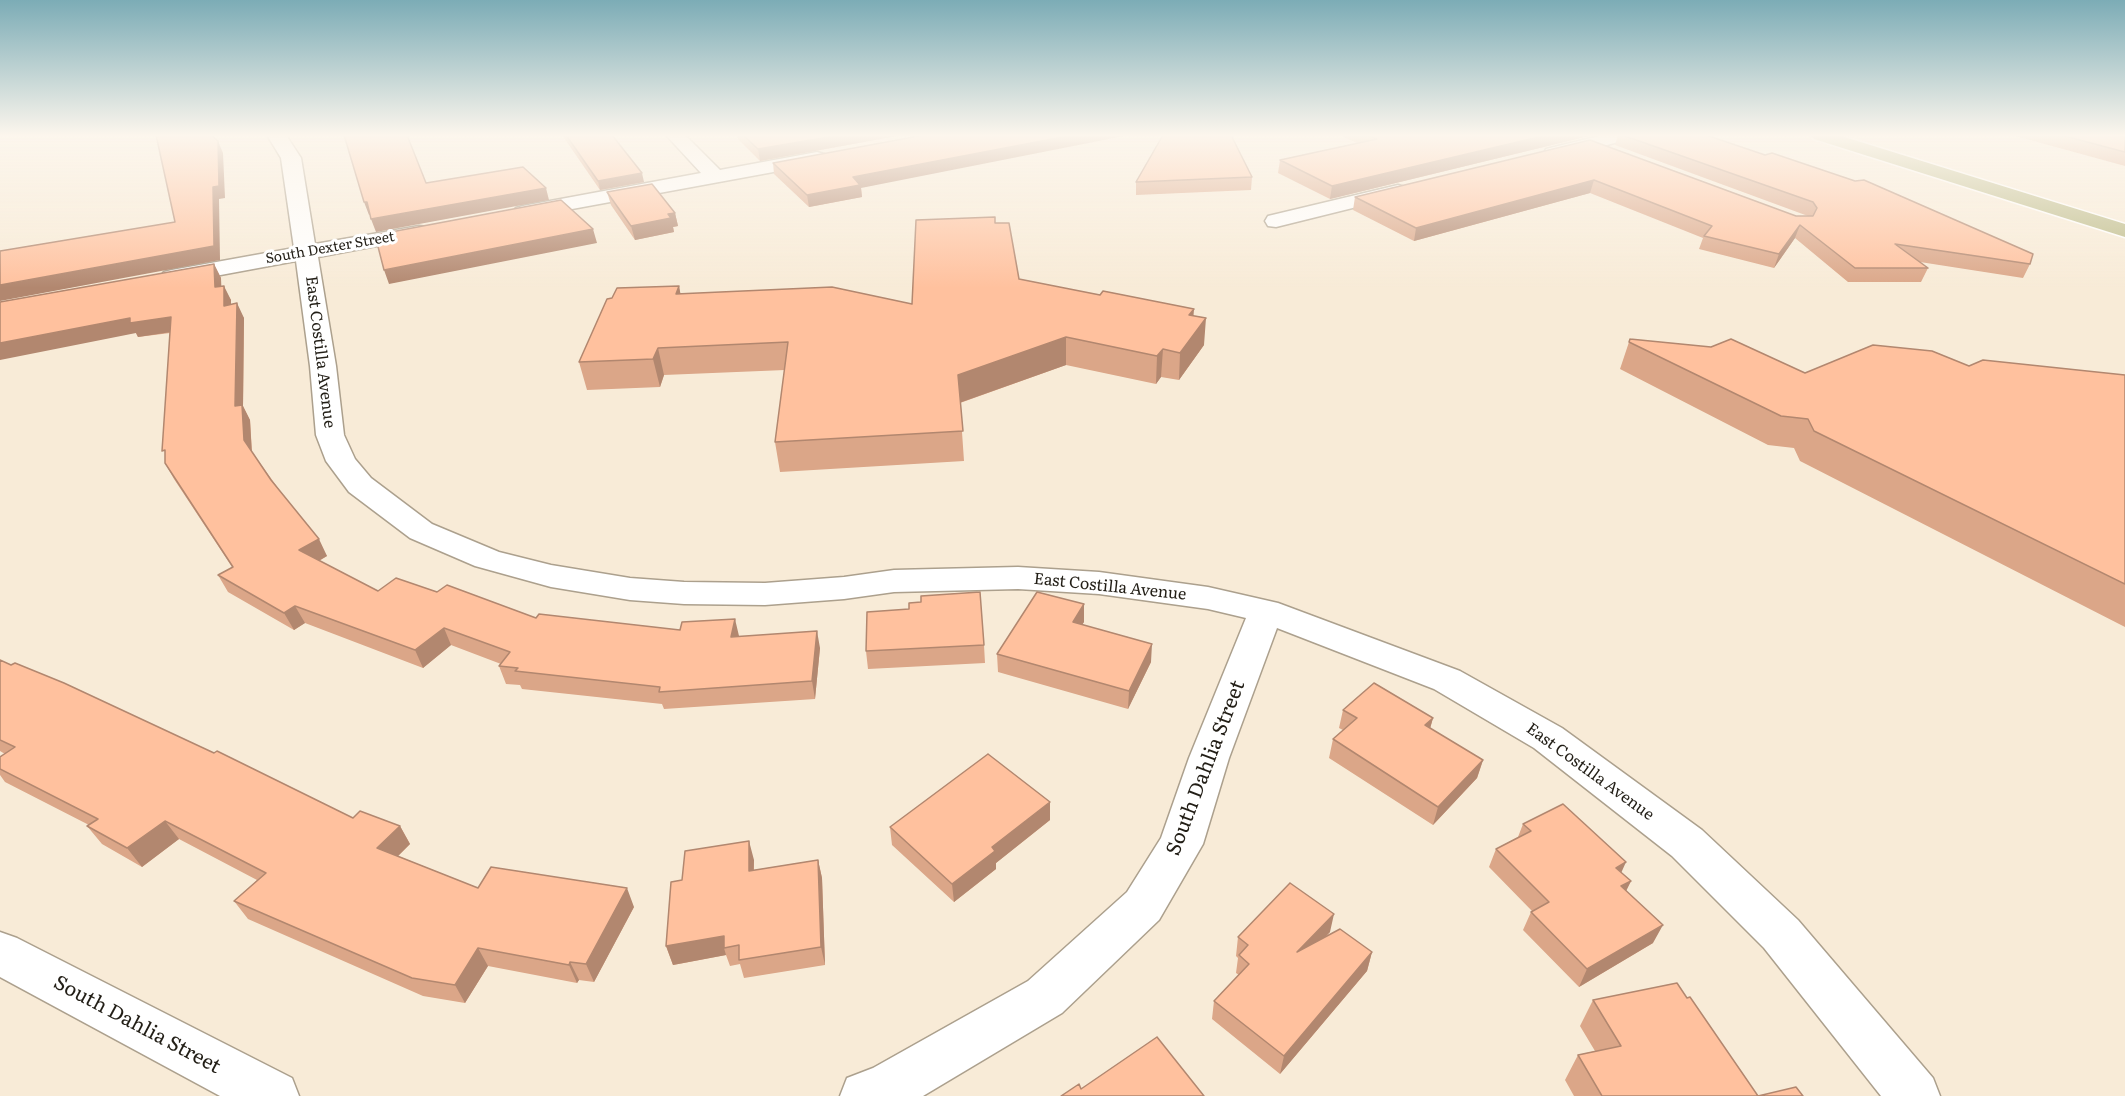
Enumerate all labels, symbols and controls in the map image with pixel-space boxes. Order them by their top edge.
street label: South Dexter Street [264,228,396,268]
street label: East Costilla Avenue [301,275,339,429]
street label: East Costilla Avenue [1033,569,1187,605]
street label: South Dahlia Street [1162,677,1250,859]
street label: East Costilla Avenue [1522,719,1658,825]
street label: South Dahlia Street [49,971,225,1079]

